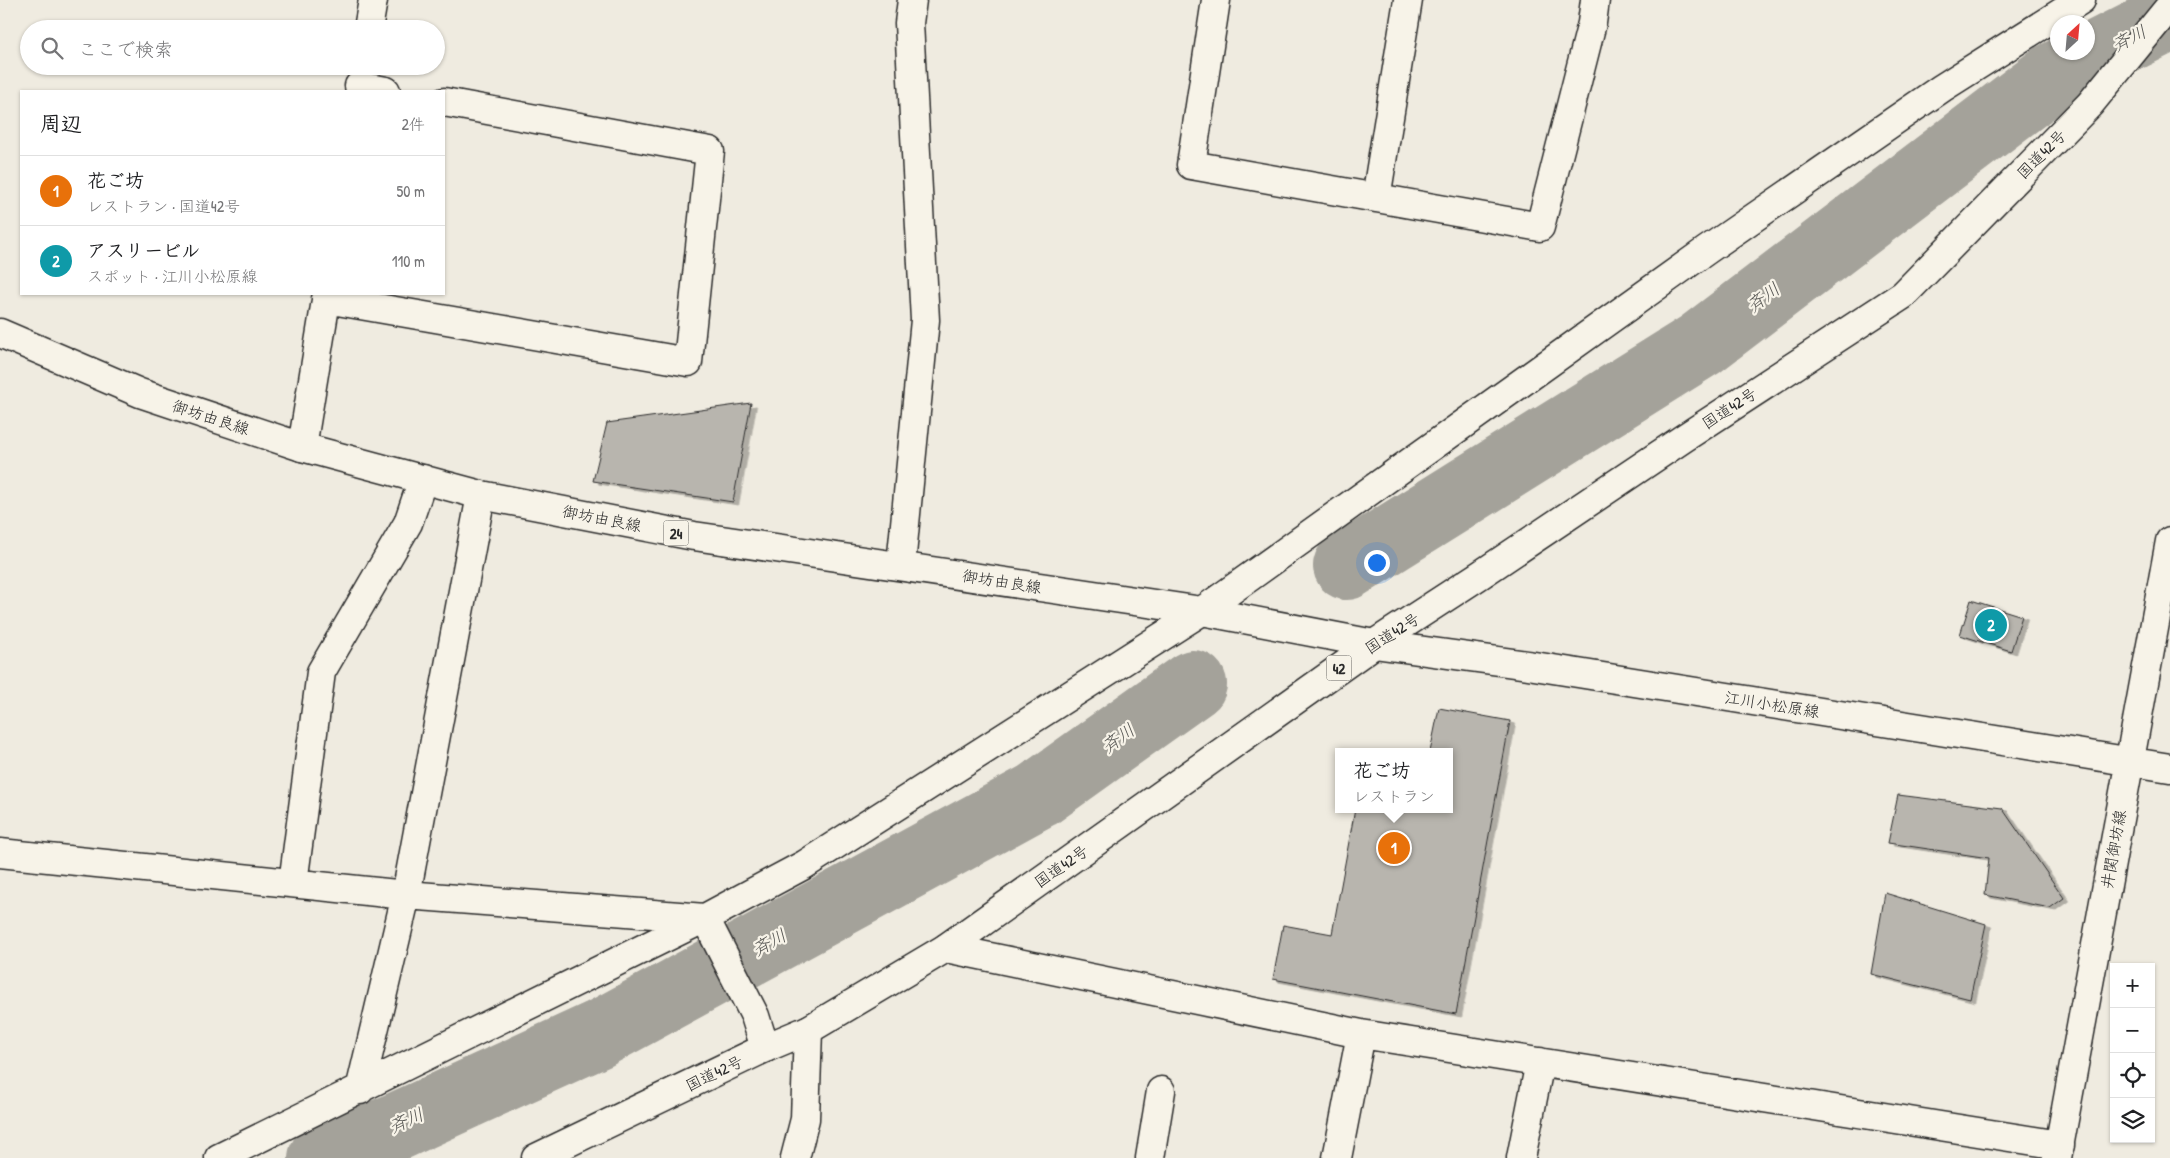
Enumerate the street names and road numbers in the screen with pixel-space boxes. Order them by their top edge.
street label: 国道42号 [2011,124,2071,184]
street label: 国道42号 [1697,382,1761,434]
street label: 御坊由良線 [170,394,252,440]
street label: 御坊由良線 [561,500,643,536]
road number: 24 [664,520,688,546]
street label: 御坊由良線 [961,564,1043,598]
street label: 国道42号 [1360,607,1424,659]
road number: 42 [1326,656,1352,680]
street label: 江川小松原線 [1723,686,1821,722]
street label: 井関御坊線 [2095,808,2131,890]
street label: 国道42号 [1030,839,1092,893]
street label: 国道42号 [682,1050,746,1096]

